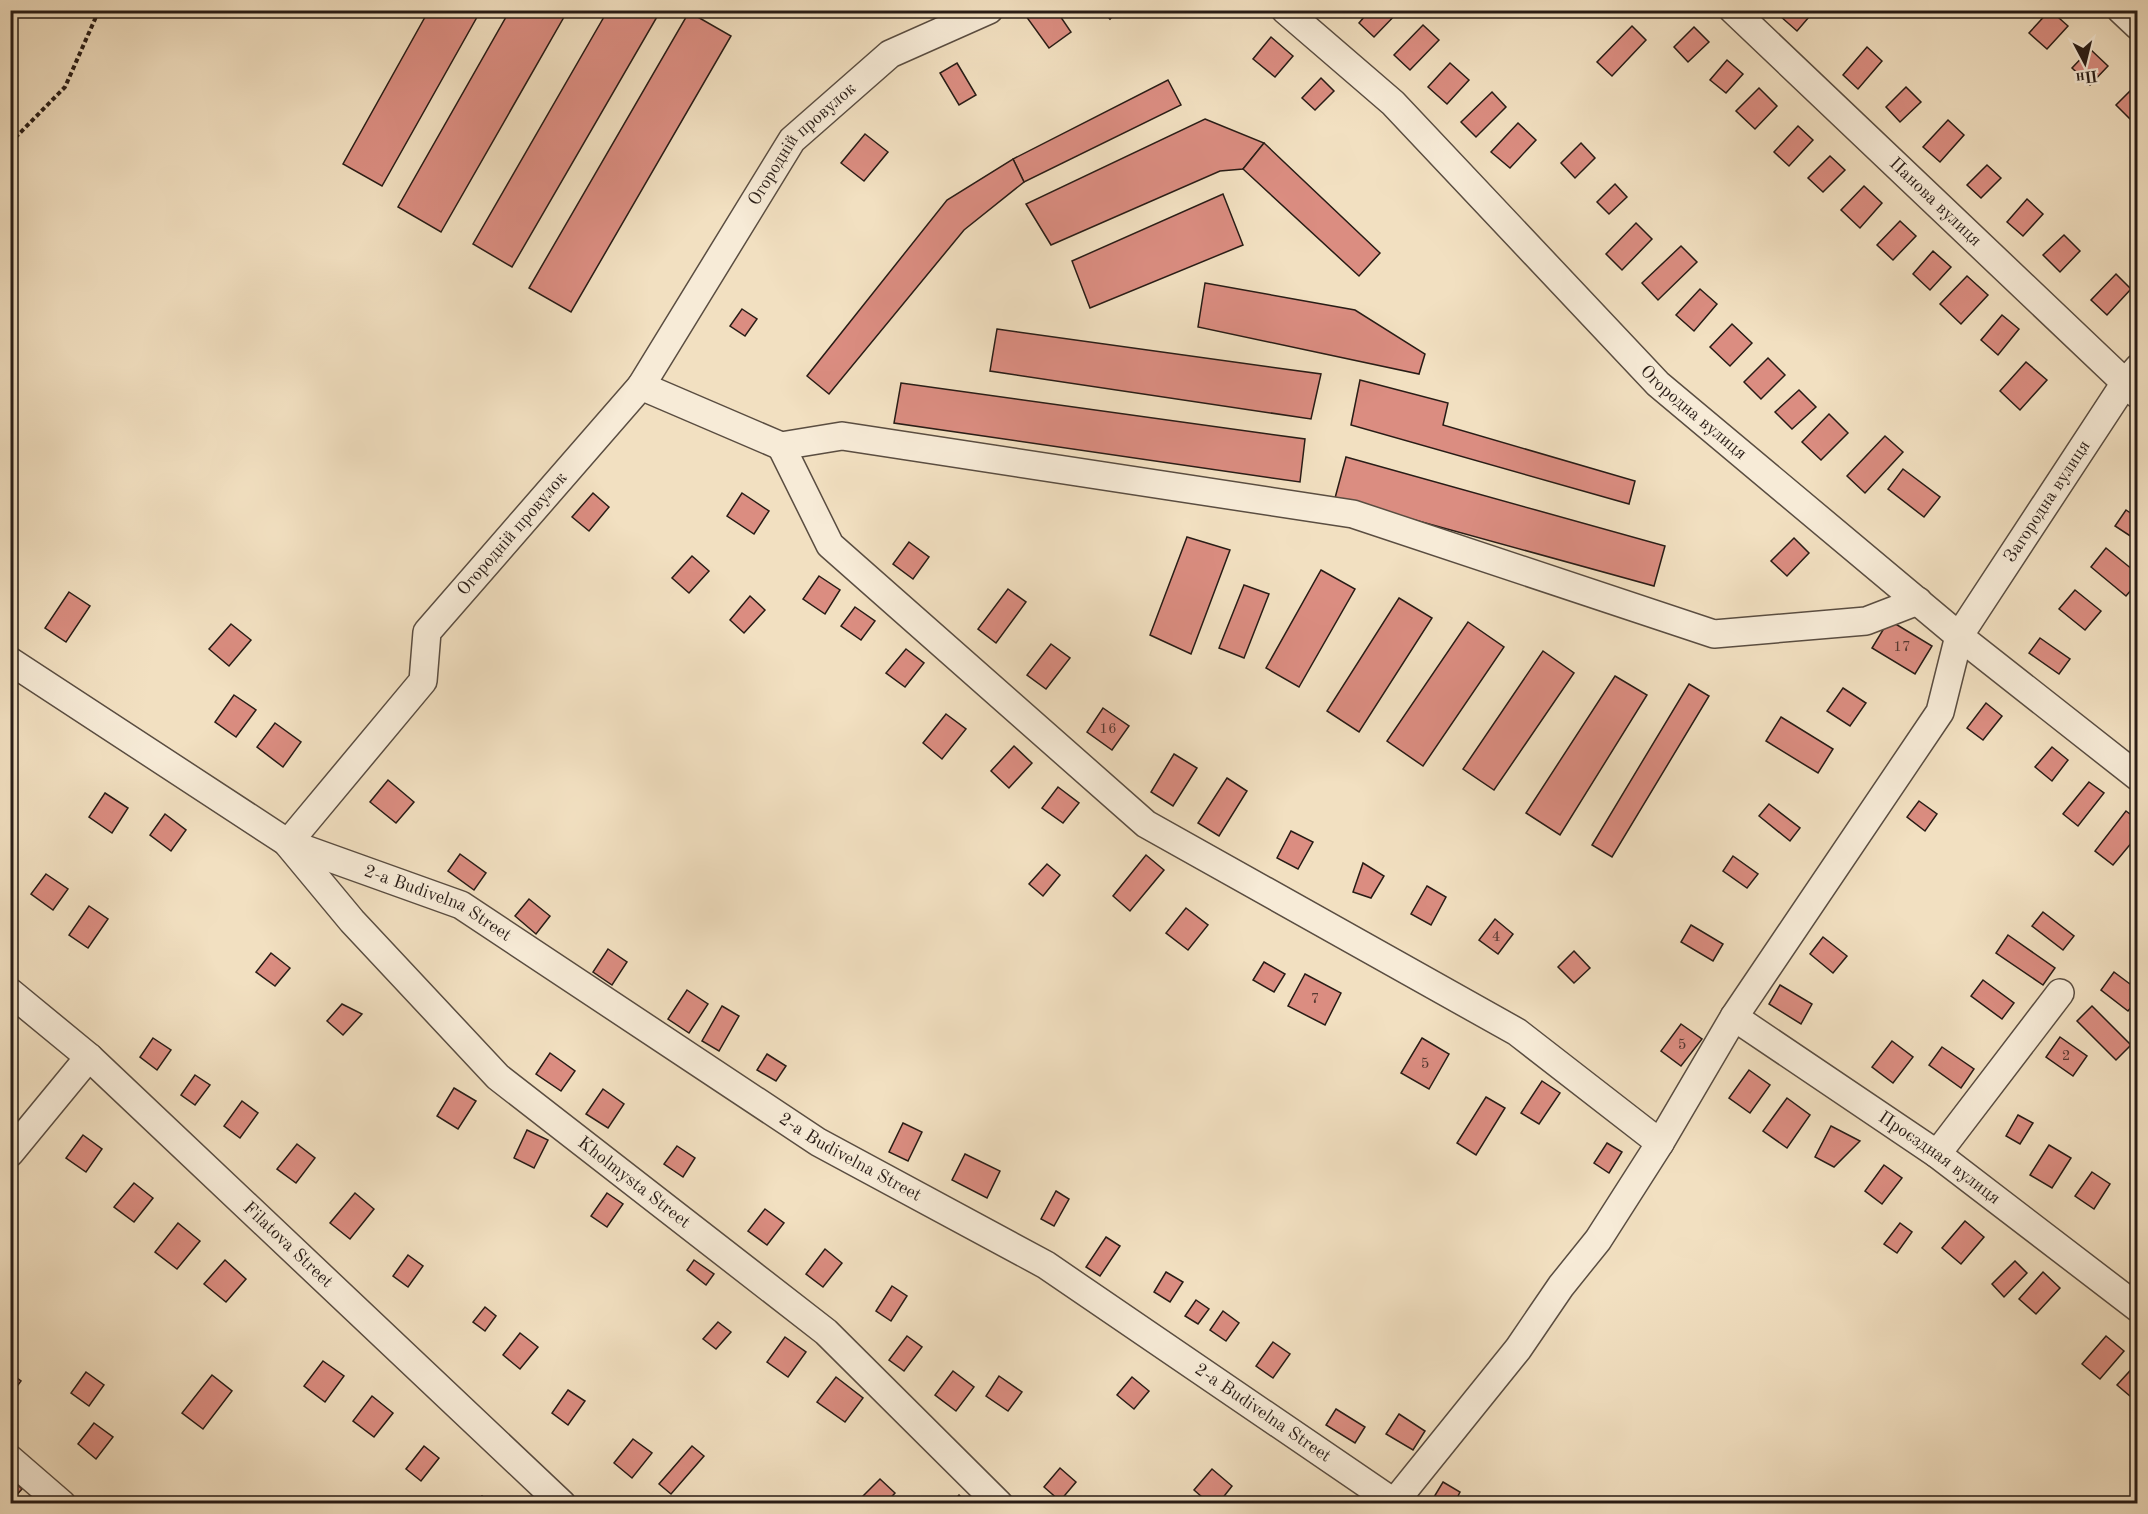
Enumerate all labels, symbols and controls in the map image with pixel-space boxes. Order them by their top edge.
north arrow [2055,33,2115,93]
text: Пн [2075,67,2099,85]
street label: Огородній провулок [745,79,859,209]
street label: Панова вулиця [1886,154,1985,250]
street label: Огородна вулиця [1636,362,1750,463]
street label: Загородна вулиця [2001,437,2094,566]
street label: Огородній провулок [454,469,571,599]
house number: 17 [1893,640,1911,655]
house number: 16 [1099,722,1117,737]
street label: 2-a Budivelna Street [362,862,515,945]
house number: 4 [1492,930,1500,945]
house number: 7 [1311,992,1319,1007]
house number: 5 [1678,1038,1686,1053]
house number: 2 [2062,1049,2070,1064]
house number: 5 [1421,1057,1429,1072]
street label: Проєздная вулиця [1875,1108,2004,1208]
street label: 2-a Budivelna Street [776,1110,924,1205]
street label: Kholmysta Street [574,1134,694,1232]
street label: Filatova Street [240,1199,336,1291]
street label: 2-a Budivelna Street [1191,1360,1334,1466]

